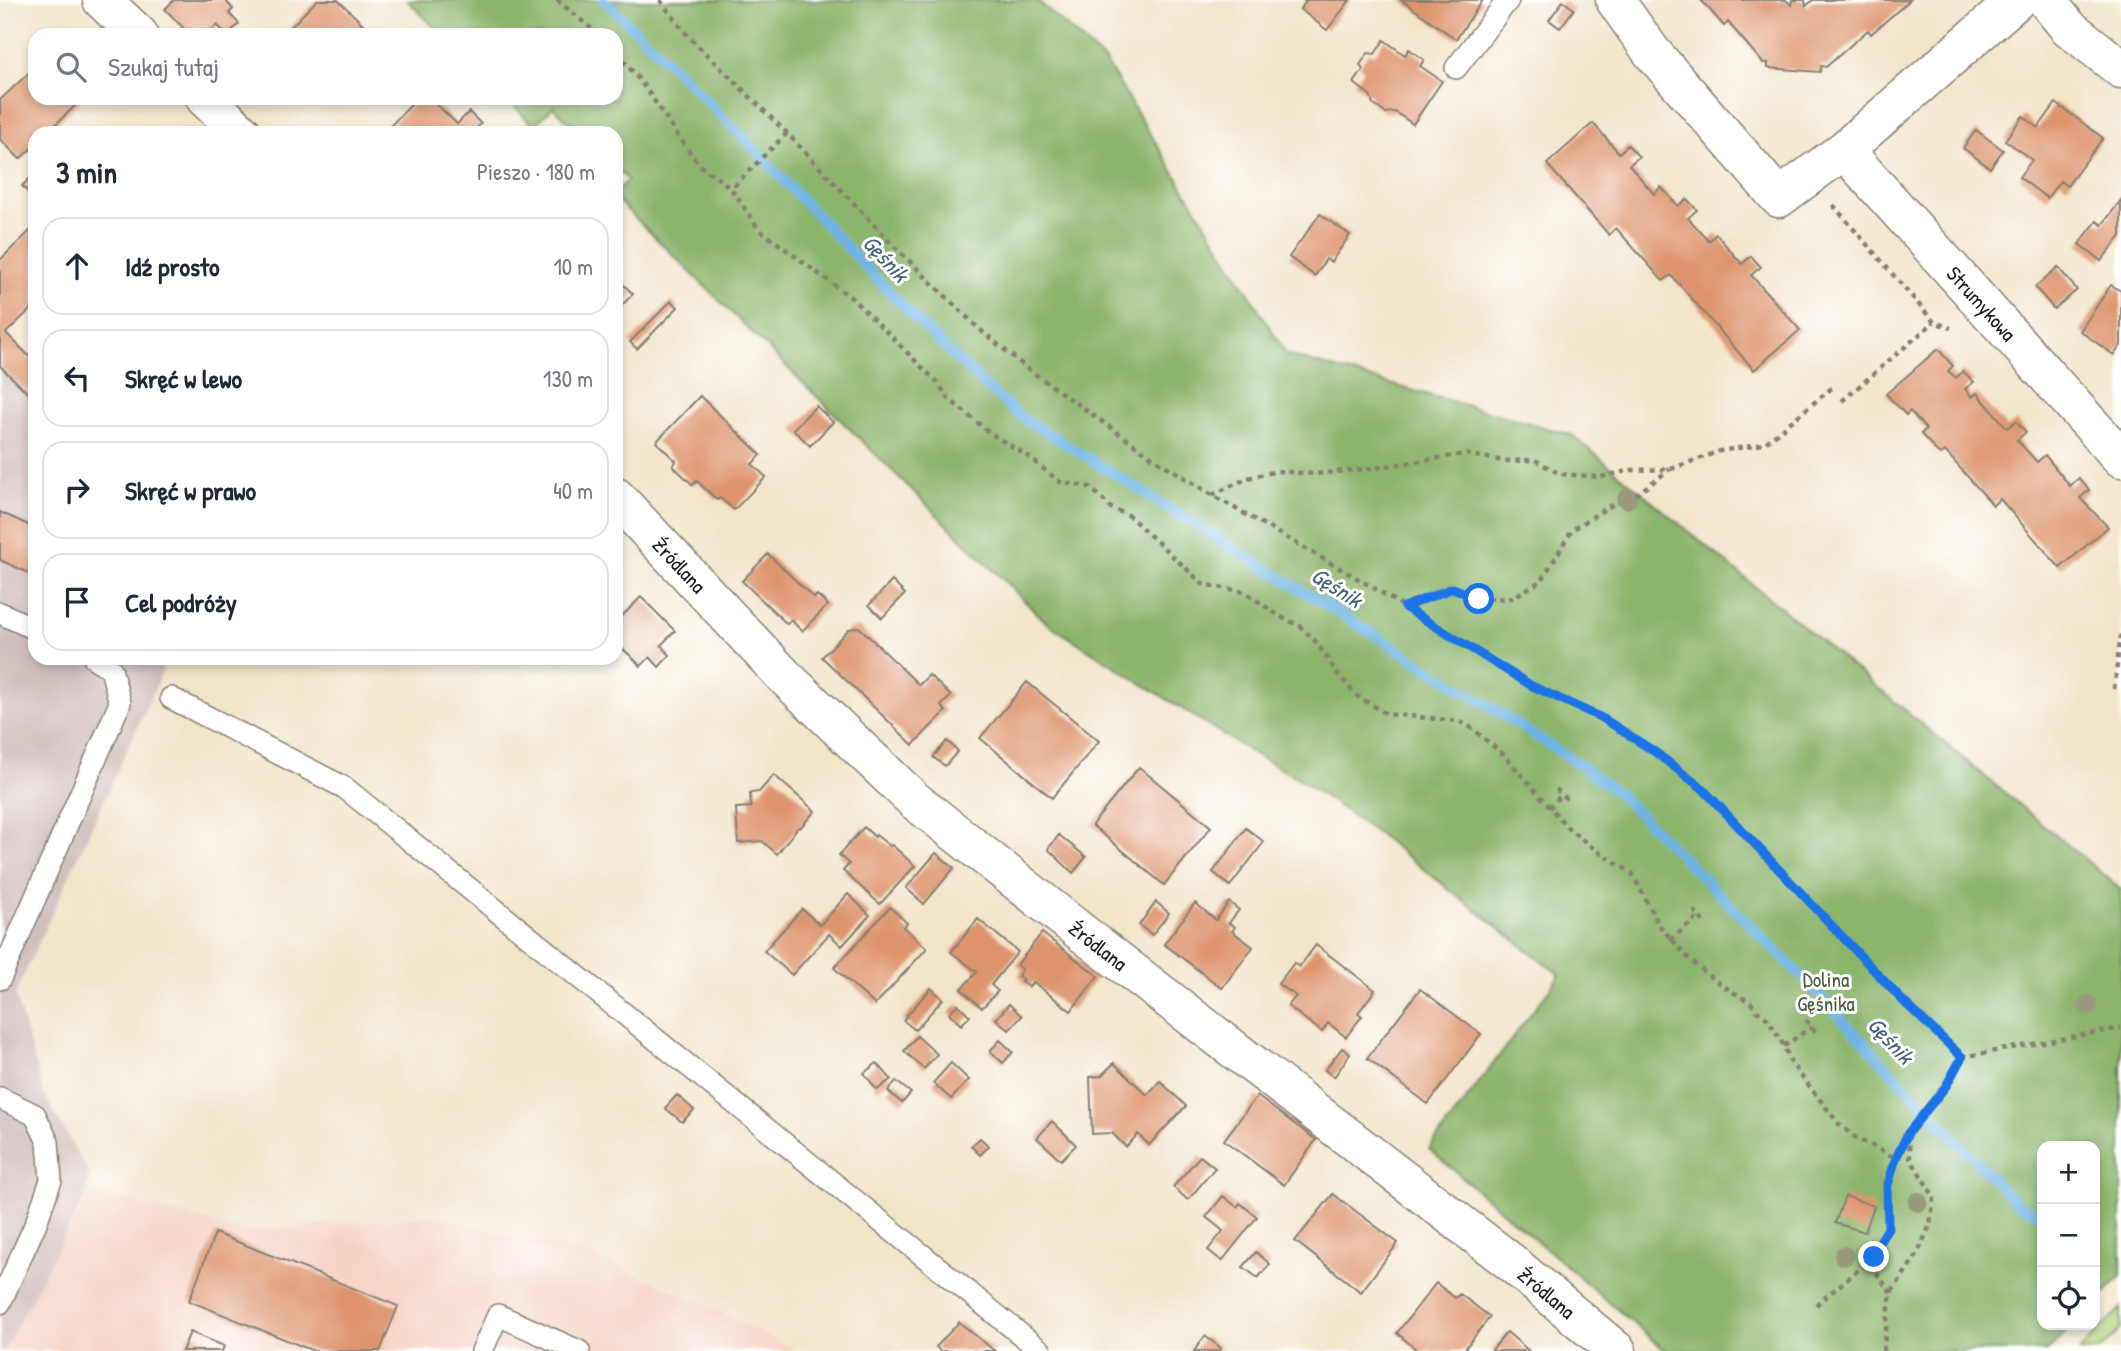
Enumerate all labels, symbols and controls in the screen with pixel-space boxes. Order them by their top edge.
search box [28,28,623,105]
icon: search [52,48,90,86]
text: Szukaj tutaj [108,49,219,84]
text: 3 min [56,152,117,192]
text: Pieszo · 180 m [477,156,595,187]
water label: Gęśnik [856,228,917,290]
icon: ahead [58,247,96,285]
text: Idź prosto [125,249,219,284]
text: 10 m [553,251,593,282]
street label: Strumykowa [1940,259,2023,347]
icon: left [58,359,96,397]
text: Skręć w lewo [125,361,242,396]
text: 130 m [543,363,593,394]
icon: right [58,471,96,509]
text: Skręć w prawo [125,473,256,508]
text: 40 m [553,475,593,506]
street label: Źródlana [646,530,713,599]
water label: Gęśnik [1306,560,1370,616]
icon: arrive [58,583,96,621]
route start [1463,583,1494,614]
text: Cel podróży [125,585,237,620]
street label: Źródlana [1063,913,1134,977]
park label: Dolina Gęśnika [1797,965,1855,1018]
water label: Gęśnik [1861,1010,1922,1072]
map controls [2037,1141,2100,1330]
button: + [2037,1141,2100,1204]
button: − [2037,1204,2100,1267]
route end [1858,1241,1889,1272]
street label: Źródlana [1512,1260,1582,1325]
button: locate [2037,1267,2100,1330]

